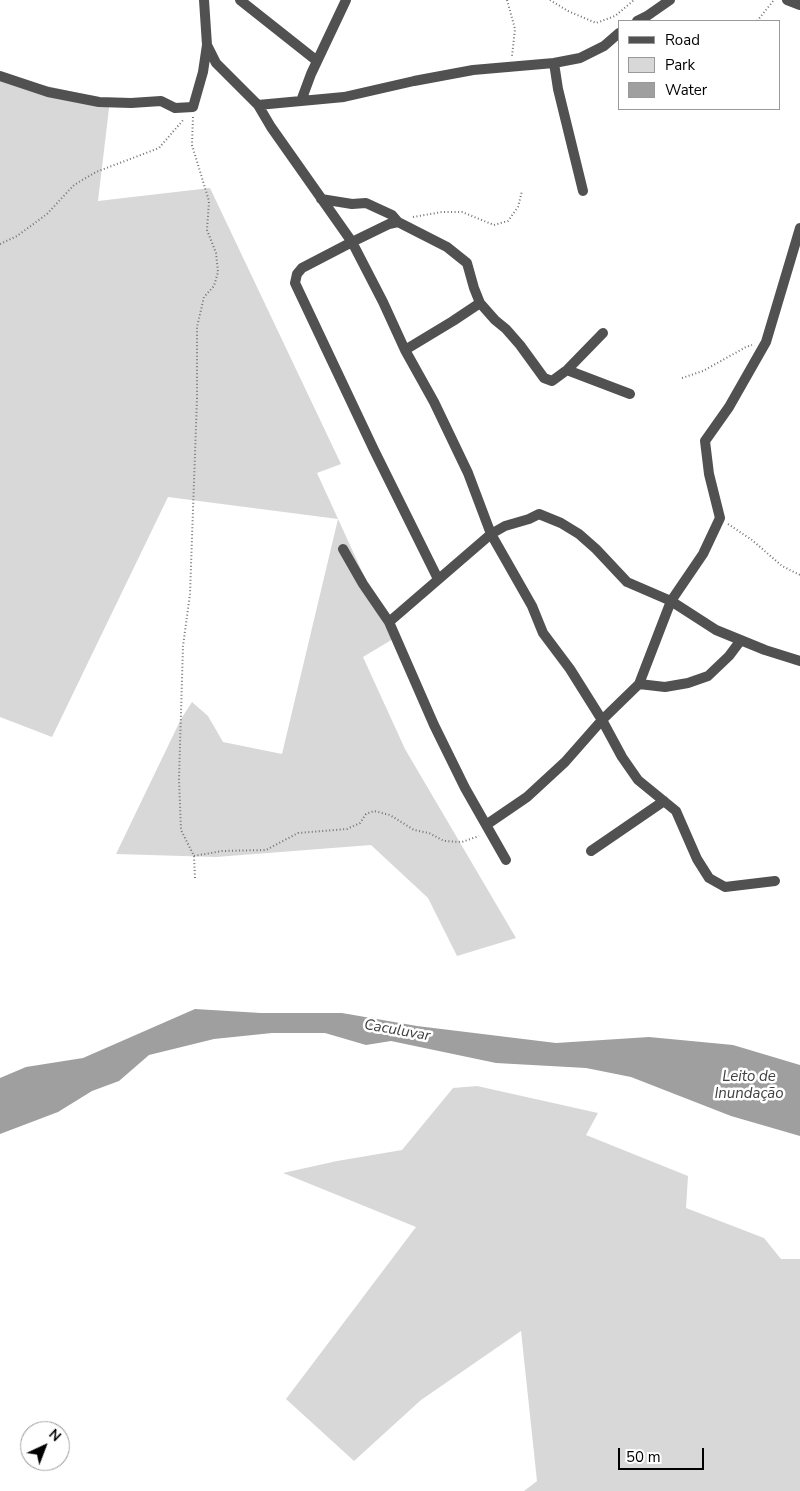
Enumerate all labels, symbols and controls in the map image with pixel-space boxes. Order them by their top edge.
legend [618,20,780,110]
text: Road [665,30,700,50]
text: Park [665,55,695,75]
text: Water [665,80,707,100]
water label: Caculuvar [362,1016,432,1046]
water label: Leito de Inundação [714,1068,784,1103]
north arrow [20,1421,70,1471]
text: N [45,1425,65,1446]
scale bar [620,1438,706,1470]
text: 50 m [626,1447,661,1467]

